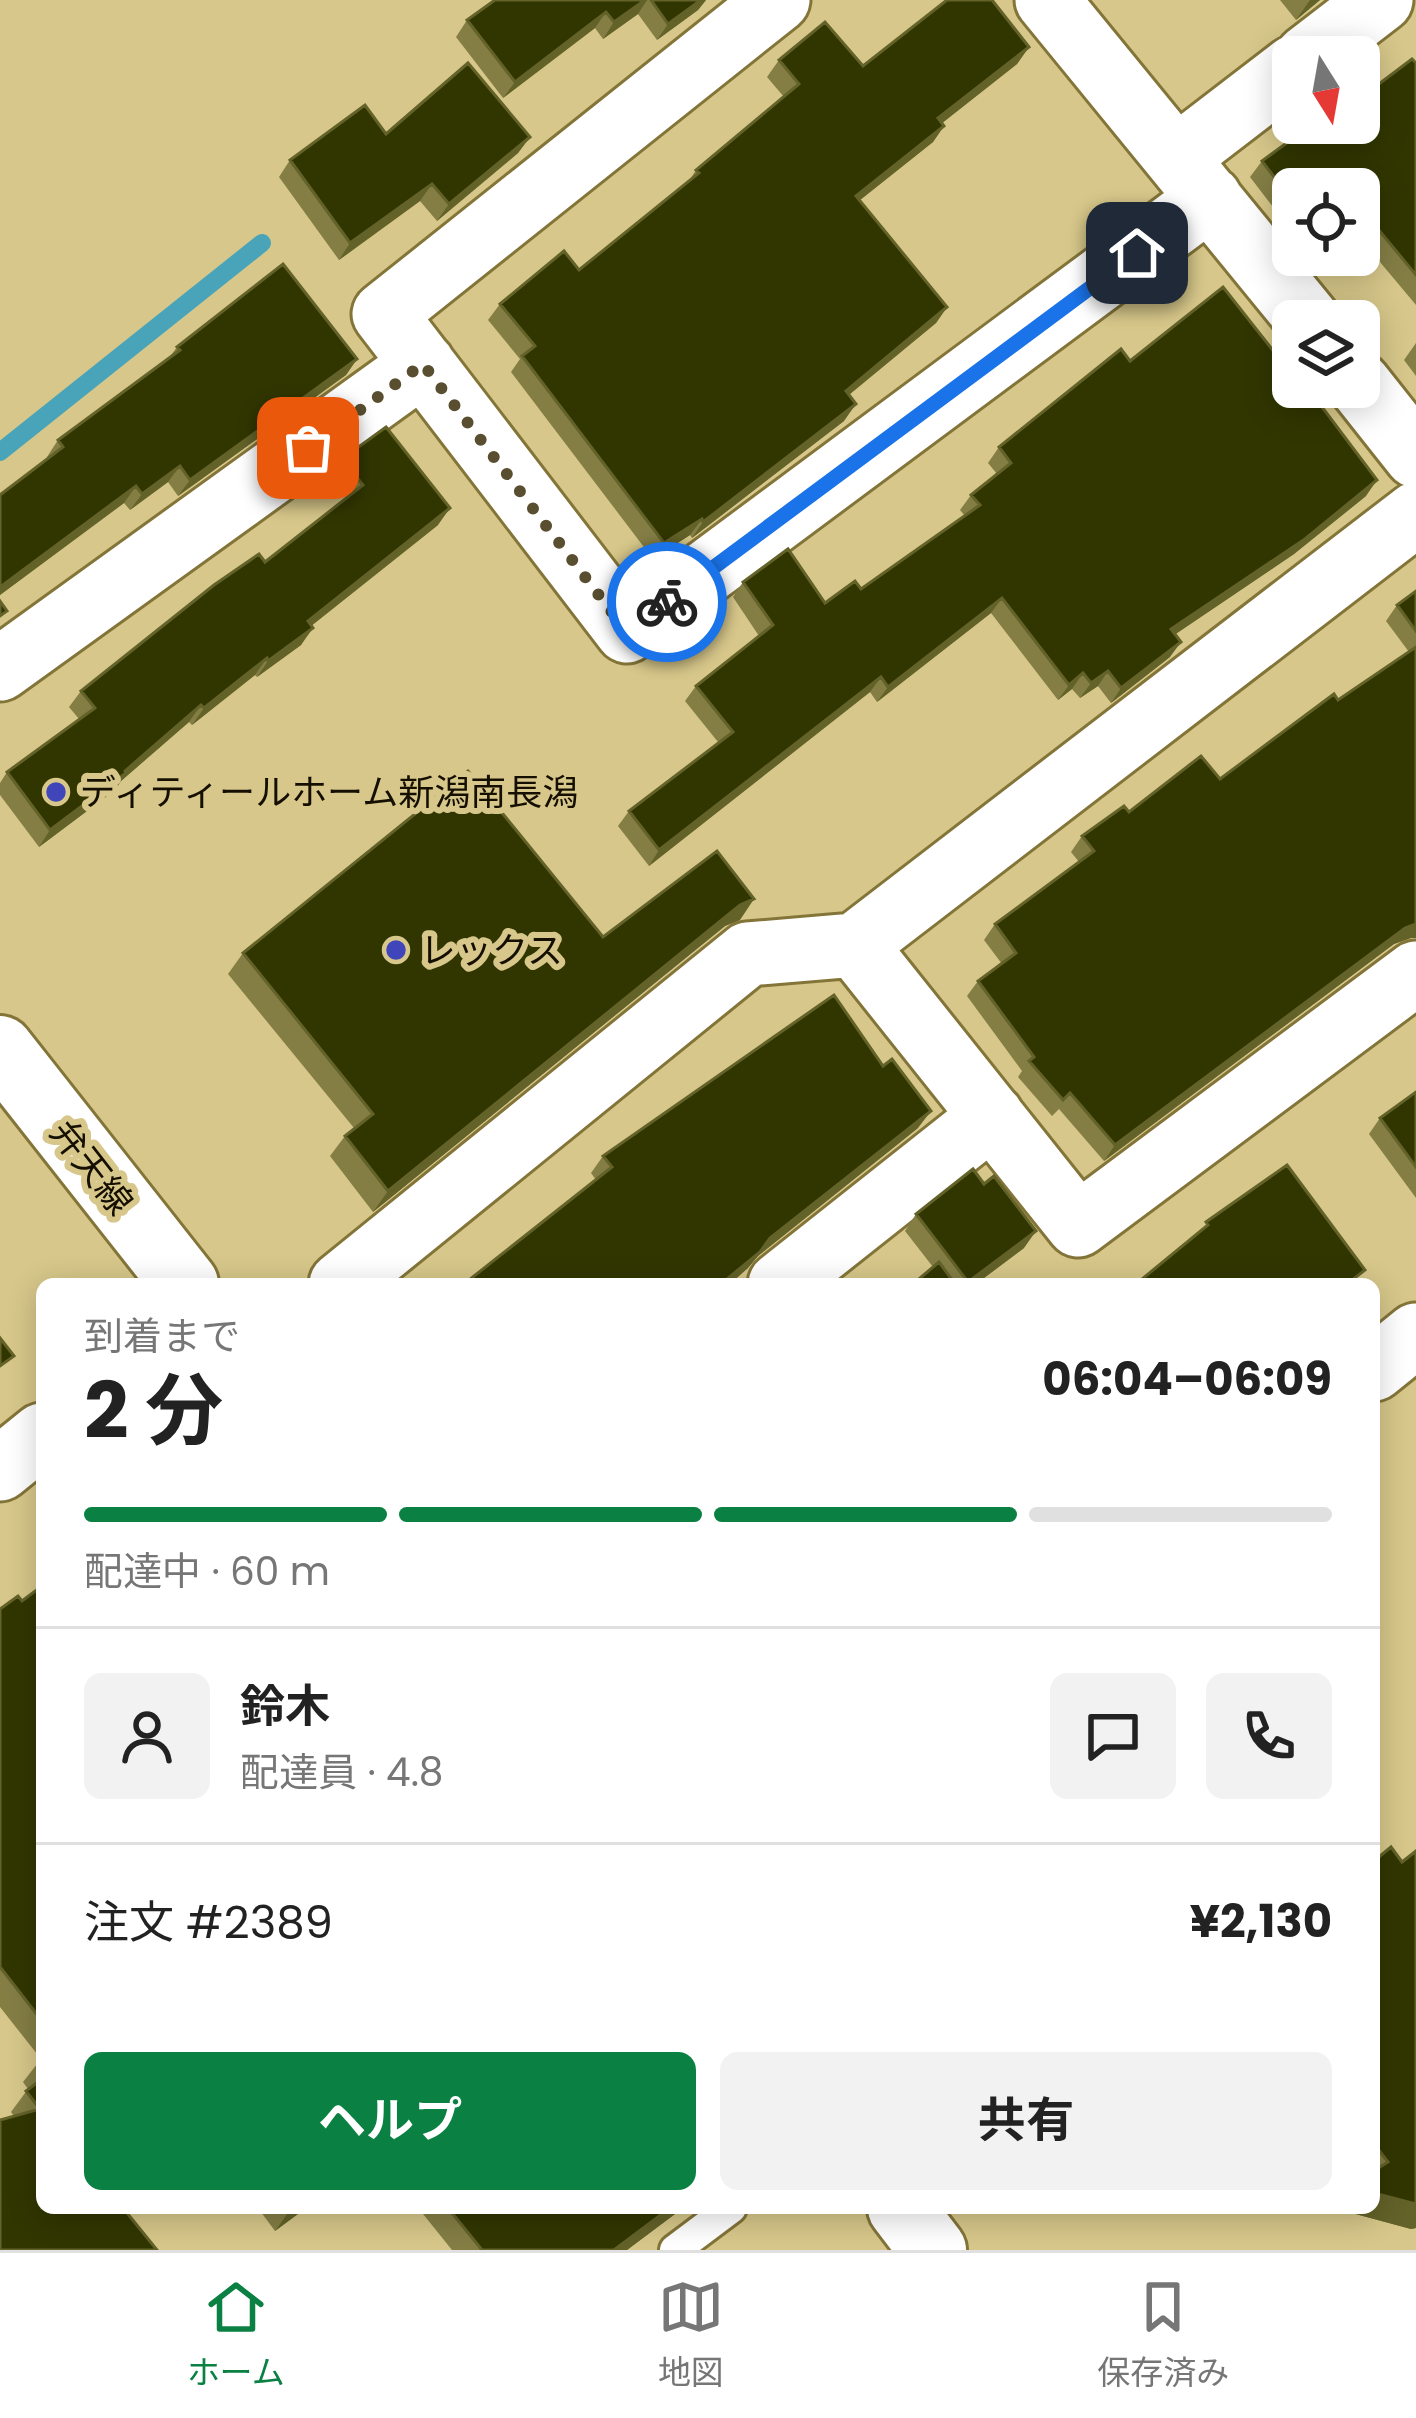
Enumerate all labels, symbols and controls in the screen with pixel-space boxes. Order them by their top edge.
north arrow [1272,36,1380,144]
map controls [1272,36,1380,408]
button: locate [1272,168,1380,276]
pin [1086,202,1188,304]
icon: home [1104,220,1170,286]
button: layers [1272,300,1380,408]
pin [257,397,359,499]
icon: bag [275,415,341,481]
courier [607,542,727,662]
icon: bike [634,569,700,635]
place label: ディティールホーム新潟南長潟 [80,767,578,818]
marker: ディティールホーム新潟南長潟 [43,779,69,805]
place label: レックス [420,925,563,976]
marker: レックス [383,937,409,963]
street label: 弁天線 [38,1109,145,1226]
text: 到着まで [84,1309,240,1364]
text: 06:04–06:09 [1042,1348,1332,1411]
text: 2 分 [84,1356,223,1465]
text: 配達中 · 60 m [84,1544,330,1599]
button: person [84,1673,210,1799]
button: chat [1050,1673,1176,1799]
button: phone [1206,1673,1332,1799]
text: 鈴木 [240,1675,330,1738]
text: 配達員 · 4.8 [240,1745,443,1800]
text: ¥2,130 [1190,1890,1332,1953]
text: 注文 #2389 [84,1891,333,1954]
button: ヘルプ [84,2052,696,2190]
button: 共有 [720,2052,1332,2190]
tab: ホーム [187,2274,285,2398]
tab: 地図 [658,2274,724,2398]
tab: 保存済み [1097,2274,1229,2398]

